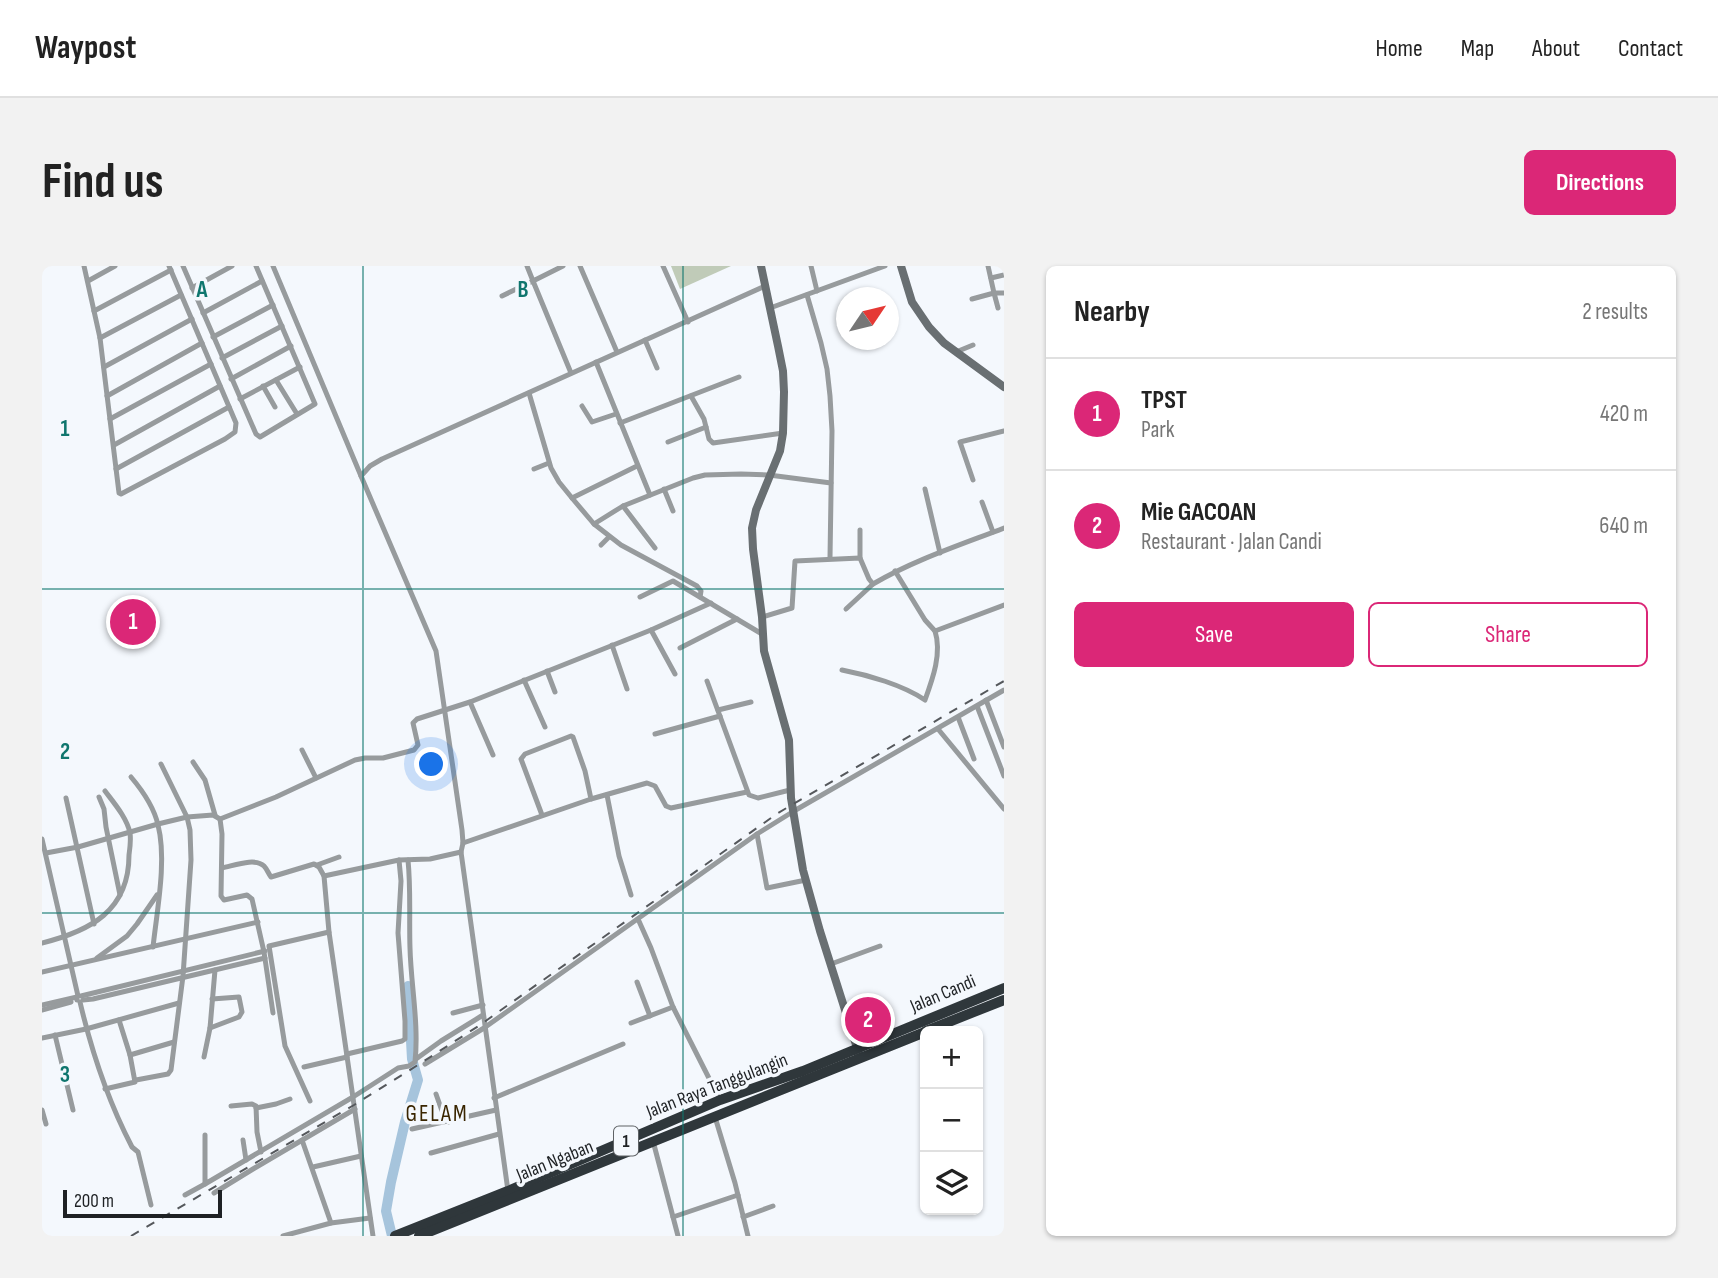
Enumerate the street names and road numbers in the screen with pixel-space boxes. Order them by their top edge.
street label: Jalan Candi [906,970,979,1018]
street label: Jalan Raya Tanggulangin [642,1048,791,1124]
road number: 1 [614,1126,638,1156]
street label: Jalan Ngaban [512,1135,597,1187]

